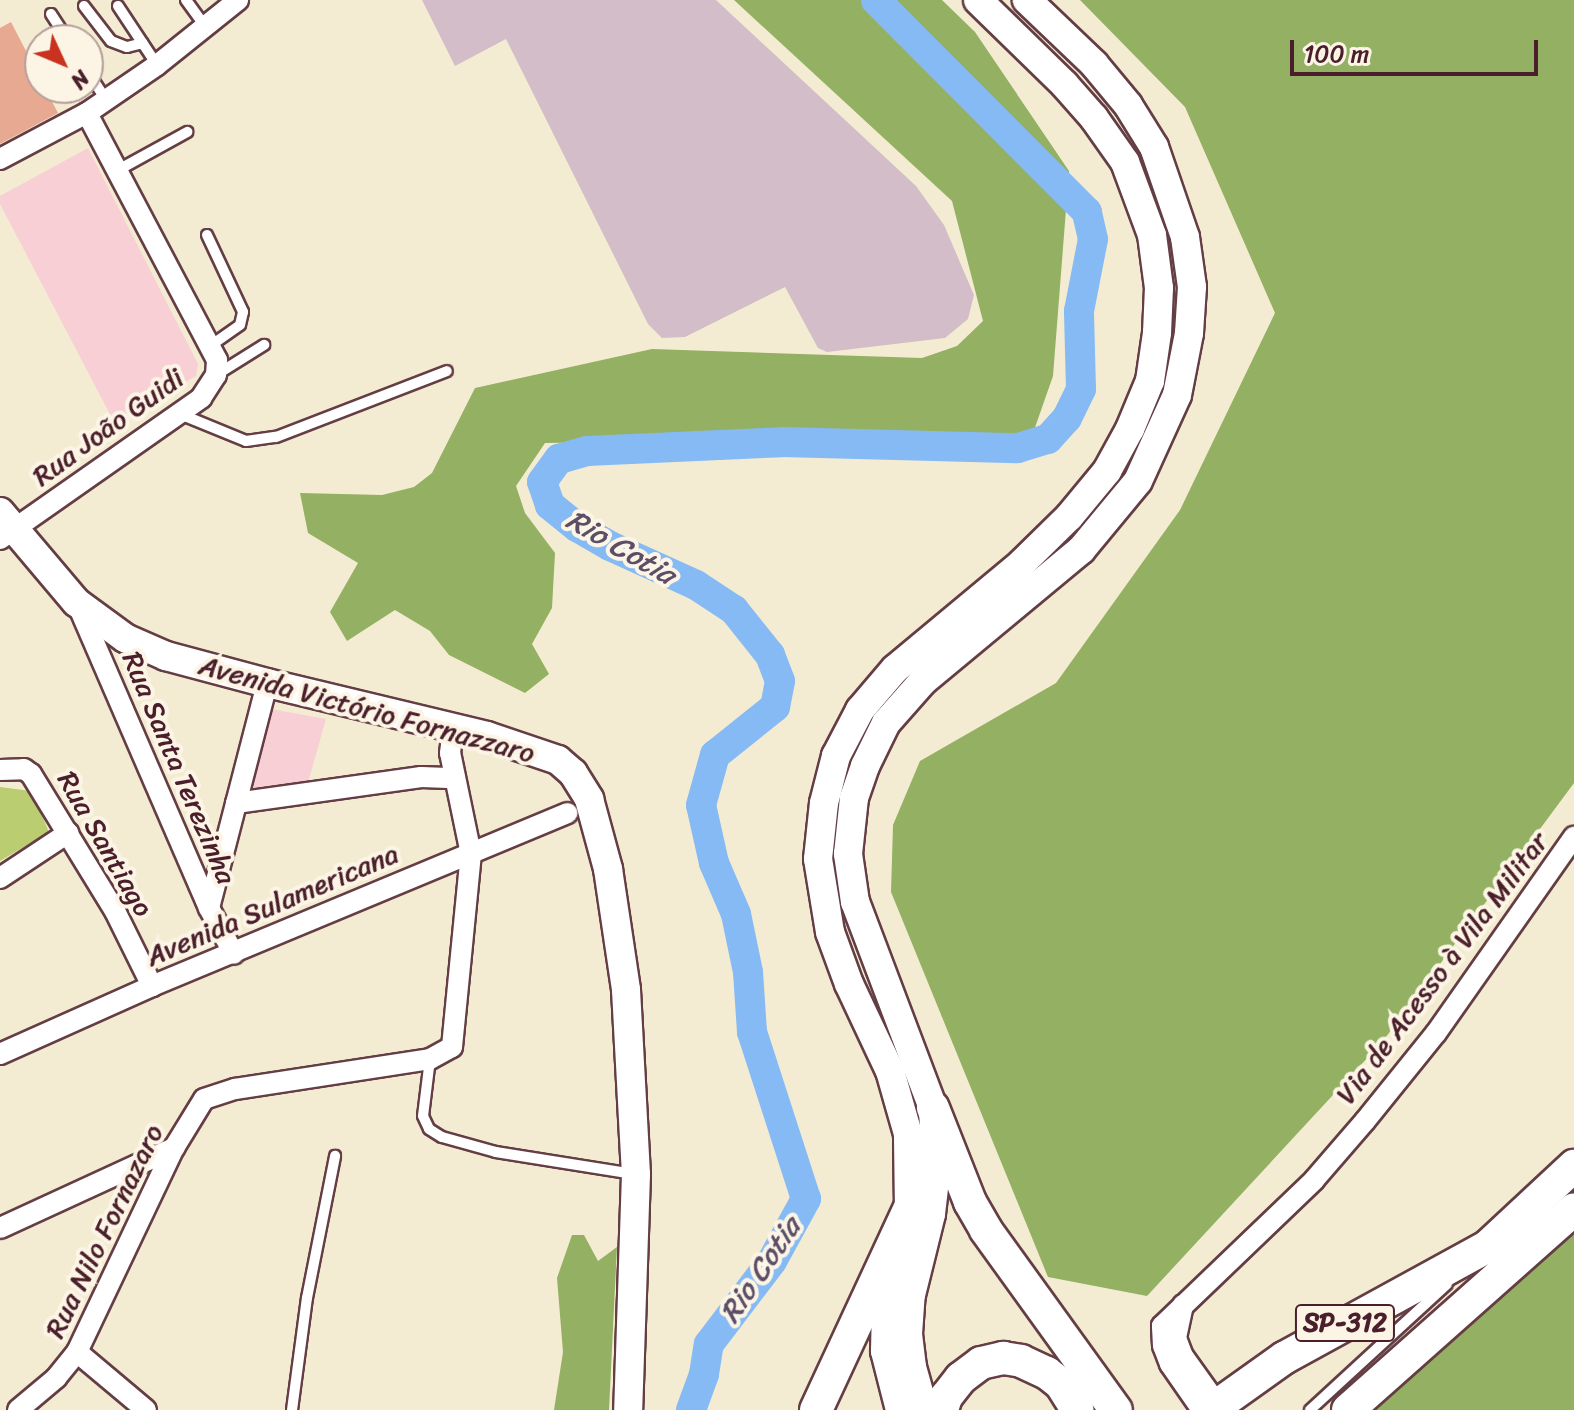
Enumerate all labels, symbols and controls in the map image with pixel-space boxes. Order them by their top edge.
north arrow [24,24,104,104]
scale bar [1294,24,1542,74]
text: 100 m [1304,33,1369,75]
text: N [61,61,100,99]
street label: Rua João Guidi [26,361,190,493]
water label: Rio Cotia [560,501,682,593]
street label: Rua Santa Terezinha [114,645,244,891]
street label: Avenida Victório Fornazzaro [195,648,539,770]
street label: Rua Santiago [50,765,160,923]
street label: Via de Acesso à Vila Militar [1328,825,1556,1111]
street label: Avenida Sulamericana [141,837,403,973]
street label: Rua Nilo Fornazaro [38,1119,170,1343]
water label: Rio Cotia [712,1210,808,1330]
road number: SP-312 [1293,1301,1397,1345]

